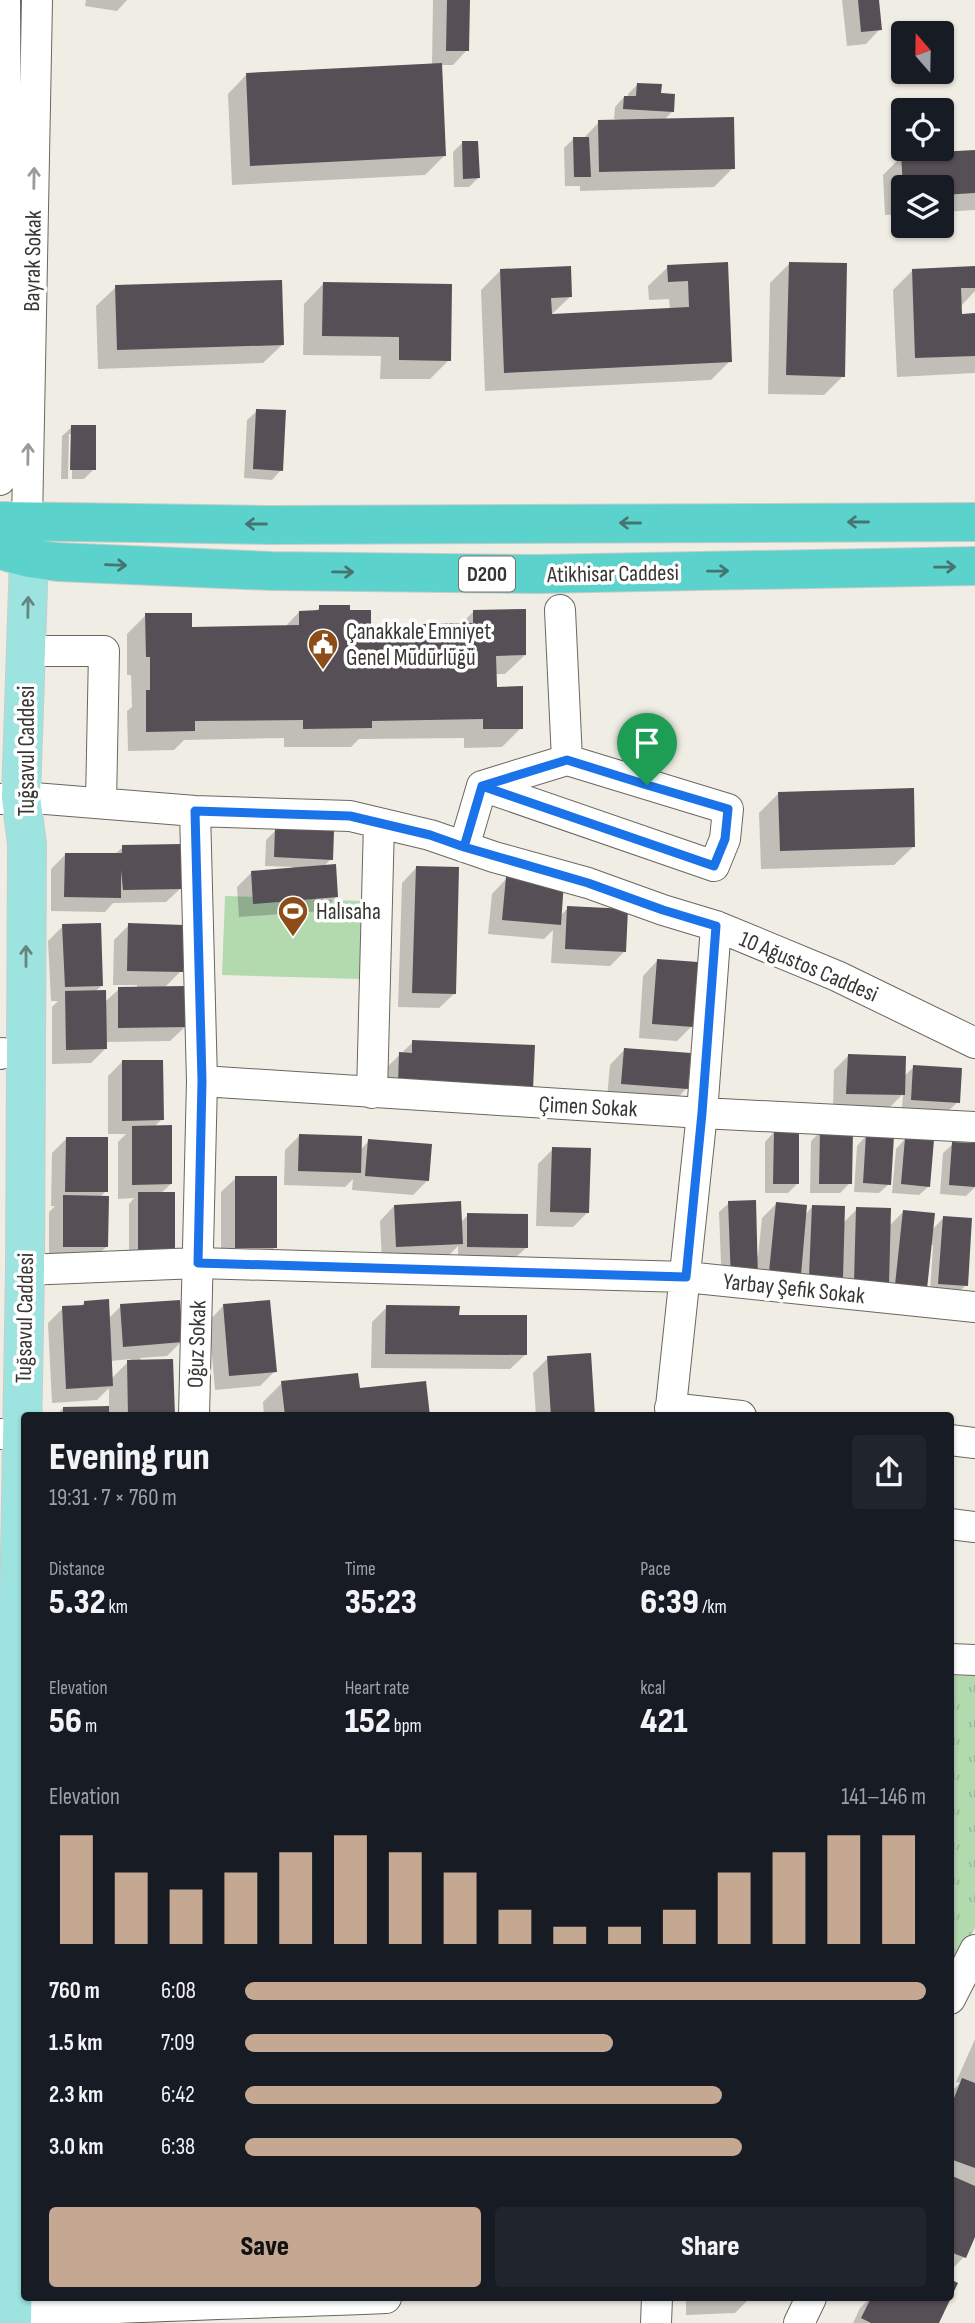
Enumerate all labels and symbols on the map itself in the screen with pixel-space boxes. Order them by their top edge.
north arrow [891,21,954,84]
one-way arrow [28,167,41,190]
street label: Bayrak Sokak [18,210,48,312]
one-way arrow [21,443,35,466]
one-way arrow [847,515,870,529]
one-way arrow [619,516,642,530]
one-way arrow [245,518,268,531]
road number: D200 [459,556,515,592]
one-way arrow [104,558,127,571]
street label: Atikhisar Caddesi [546,559,679,589]
one-way arrow [933,560,956,574]
one-way arrow [706,564,729,578]
one-way arrow [331,565,354,579]
one-way arrow [21,596,34,619]
place label: Çanakkale Emniyet Genel Müdürlüğü [346,618,491,672]
public building icon: Çanakkale Emniyet Genel Müdürlüğü [306,627,340,671]
street label: Tuğsavul Caddesi [13,686,41,816]
pin [617,713,677,785]
sports icon: Halısaha [276,894,310,938]
place label: Halısaha [316,898,381,926]
street label: 10 Ağustos Caddesi [735,925,882,1009]
one-way arrow [19,945,33,968]
street label: Çimen Sokak [538,1090,638,1124]
street label: Tuğsavul Caddesi [10,1253,40,1383]
street label: Yarbay Şefik Sokak [722,1268,866,1310]
street label: Oğuz Sokak [181,1299,213,1388]

